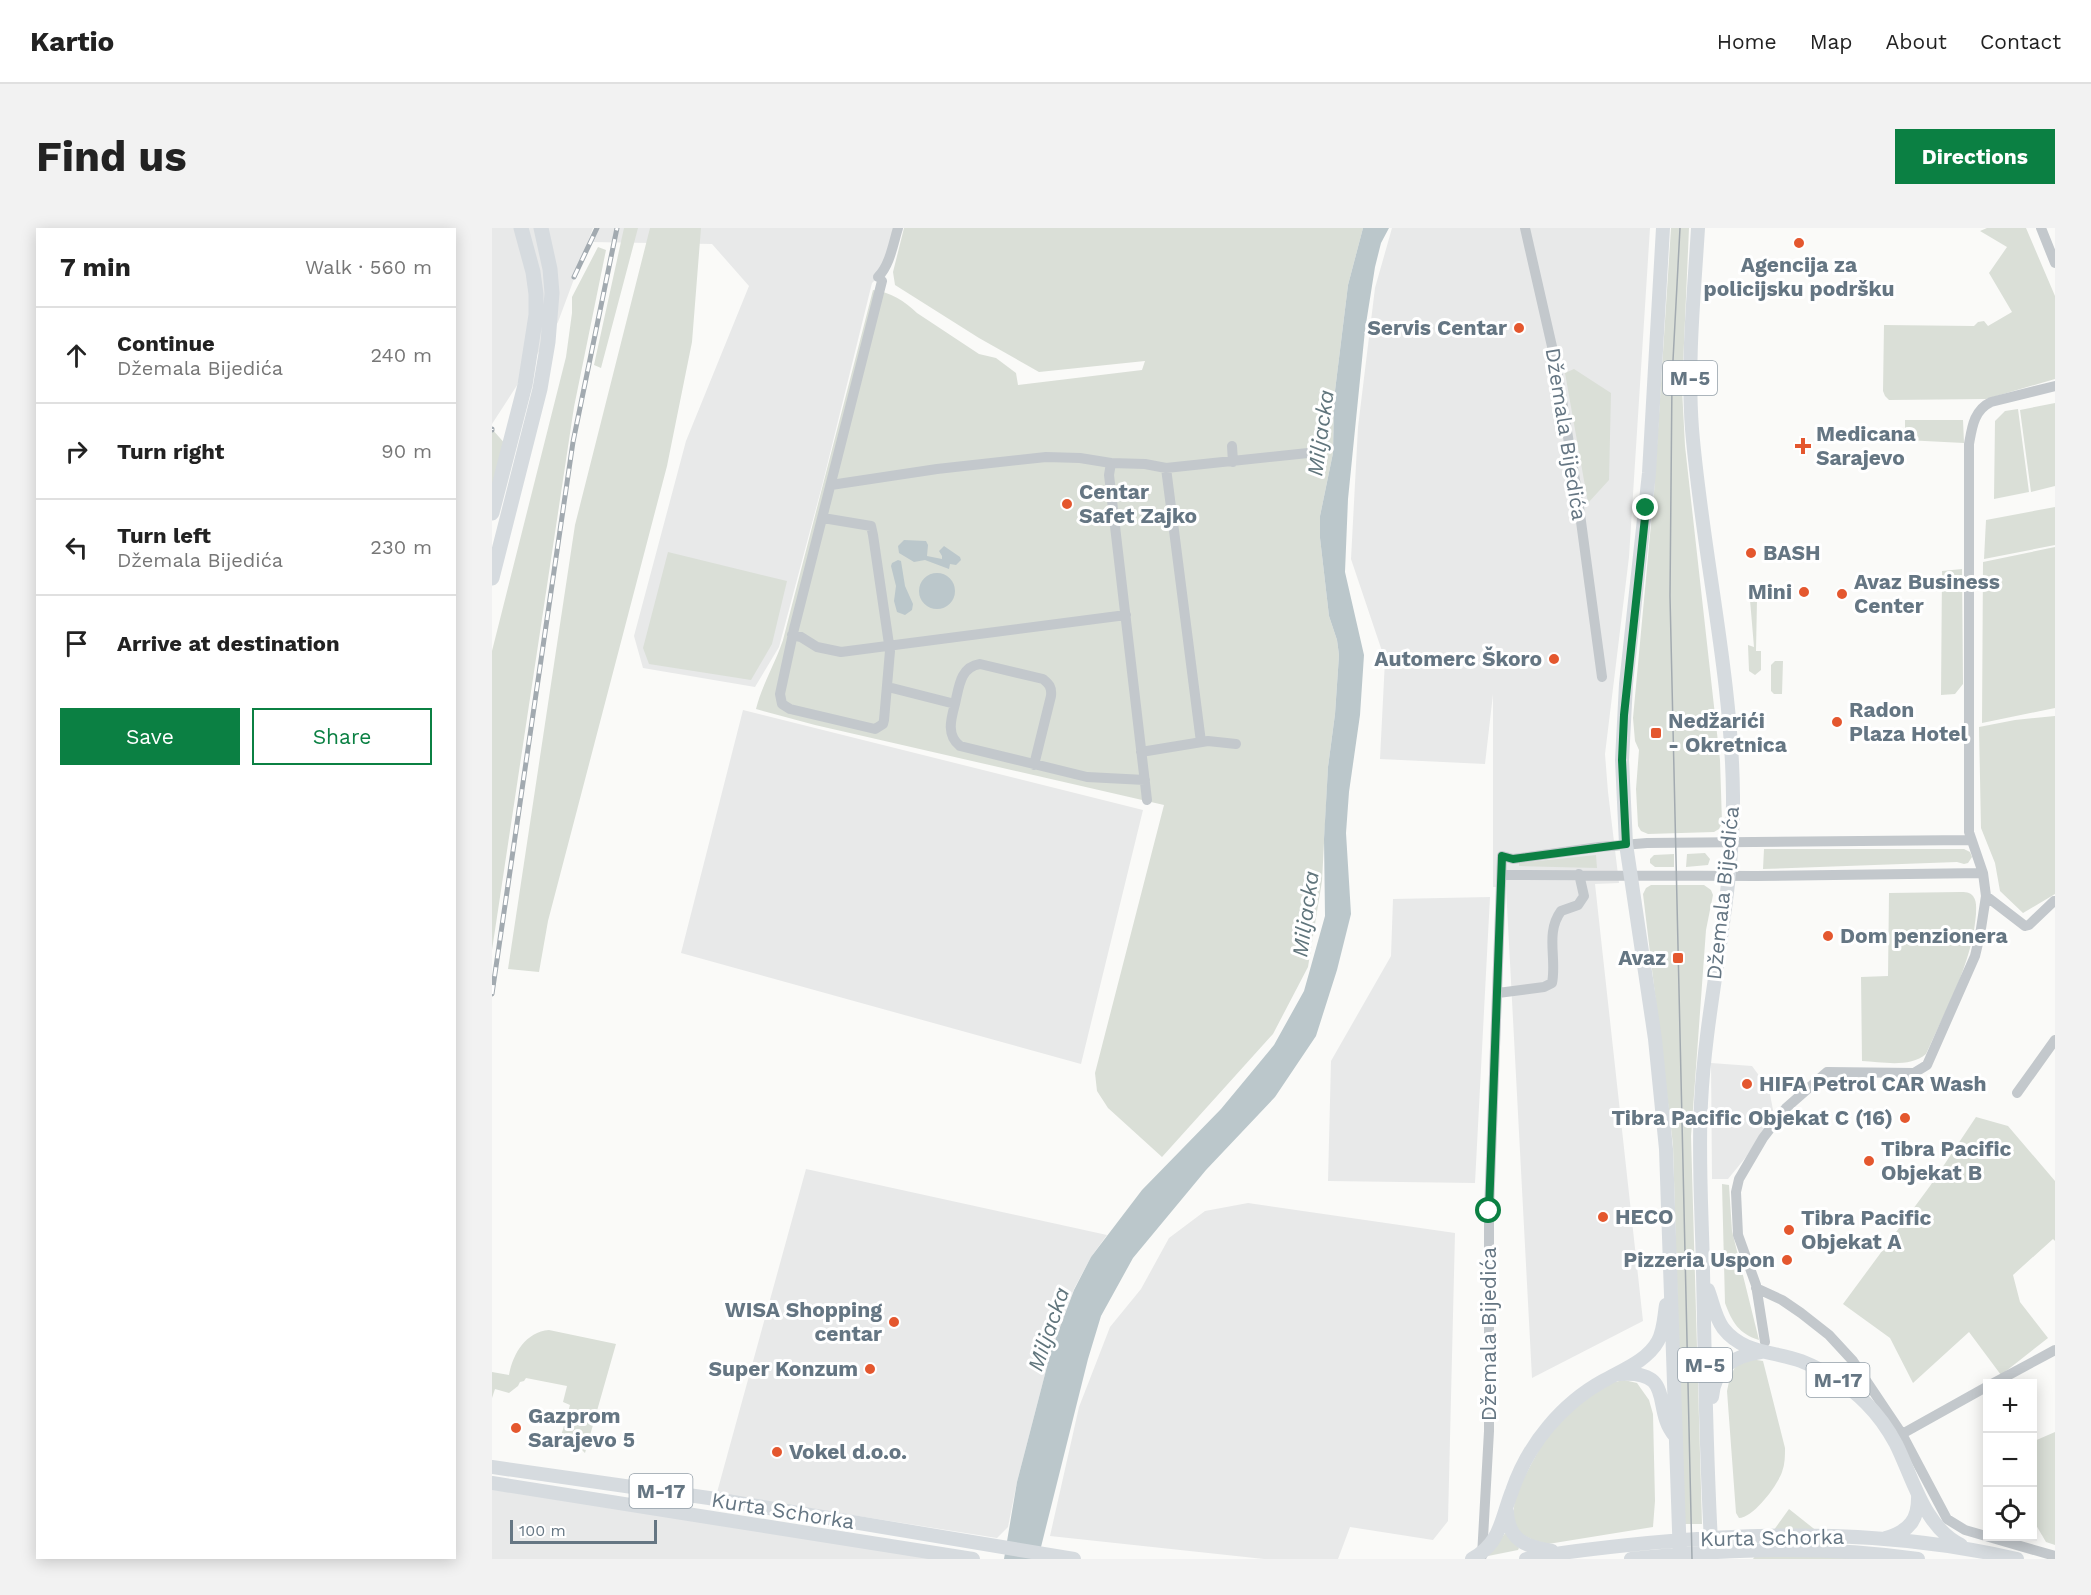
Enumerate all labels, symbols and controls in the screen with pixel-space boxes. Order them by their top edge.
text: Kartio [30,25,114,58]
text: Home [1717,29,1777,54]
text: Map [1810,29,1853,54]
text: About [1886,29,1947,54]
text: Contact [1980,29,2061,54]
button: Directions [1895,129,2055,184]
text: Find us [36,132,187,181]
marker: Agencija za policijsku podršku [1792,236,1806,250]
text: 7 min [60,252,131,282]
place label: Agencija za policijsku podršku [1704,252,1894,301]
text: Walk · 560 m [305,255,432,279]
place label: Servis Centar [1367,315,1507,340]
marker: Servis Centar [1512,321,1526,335]
text: Continue [117,331,215,356]
icon: ahead [60,339,93,372]
text: 240 m [370,343,432,367]
street label: Džemala Bijedića [1541,346,1593,522]
text: Džemala Bijedića [117,356,283,380]
road number: M-5 [1663,361,1717,395]
water label: Miljacka [1302,388,1339,478]
place label: Medicana Sarajevo [1816,421,1917,470]
icon: right [60,435,93,468]
marker: Medicana Sarajevo [1794,437,1812,455]
text: Turn right [117,439,224,464]
text: 90 m [381,439,432,463]
place label: Centar Safet Zajko [1079,479,1197,528]
route end [1632,494,1658,520]
marker: Centar Safet Zajko [1060,497,1074,511]
text: Turn left [117,523,211,548]
icon: left [60,531,93,564]
text: 230 m [370,535,432,559]
place label: BASH [1763,540,1821,565]
marker: BASH [1744,546,1758,560]
text: Džemala Bijedića [117,548,283,572]
place label: Avaz Business Center [1854,569,2000,618]
place label: Mini [1748,579,1792,604]
marker: Mini [1797,585,1811,599]
marker: Avaz Business Center [1835,587,1849,601]
icon: arrive [60,627,93,660]
text: Arrive at destination [117,631,340,656]
place label: Automerc Škoro [1374,646,1542,671]
marker: Automerc Škoro [1547,652,1561,666]
place label: Radon Plaza Hotel [1849,697,1967,746]
button: Save [60,708,240,765]
button: Share [252,708,432,765]
place label: Nedžarići - Okretnica [1668,708,1788,757]
marker: Radon Plaza Hotel [1830,715,1844,729]
marker: Nedžarići - Okretnica [1649,726,1663,740]
street label: Džemala Bijedića [1701,805,1744,981]
water label: Miljacka [1287,869,1324,959]
place label: Dom penzionera [1840,923,2008,948]
marker: Dom penzionera [1821,929,1835,943]
place label: Avaz [1618,945,1666,970]
marker: Avaz [1671,951,1685,965]
place label: HIFA Petrol CAR Wash [1759,1071,1987,1096]
marker: HIFA Petrol CAR Wash [1740,1077,1754,1091]
place label: Tibra Pacific Objekat C (16) [1611,1105,1893,1130]
marker: Tibra Pacific Objekat C (16) [1898,1111,1912,1125]
place label: Tibra Pacific Objekat B [1881,1136,2012,1185]
marker: Tibra Pacific Objekat B [1862,1154,1876,1168]
route start [1475,1197,1501,1223]
place label: HECO [1615,1204,1674,1229]
place label: Tibra Pacific Objekat A [1801,1205,1932,1254]
marker: HECO [1596,1210,1610,1224]
marker: Tibra Pacific Objekat A [1782,1223,1796,1237]
street label: Džemala Bijedića [1476,1247,1501,1421]
place label: Pizzeria Uspon [1623,1247,1775,1272]
marker: Pizzeria Uspon [1780,1253,1794,1267]
water label: Miljacka [1023,1284,1074,1374]
place label: WISA Shopping centar [725,1297,882,1346]
marker: WISA Shopping centar [887,1315,901,1329]
road number: M-5 [1678,1348,1732,1382]
place label: Super Konzum [709,1356,858,1381]
marker: Super Konzum [863,1362,877,1376]
road number: M-17 [1806,1363,1870,1397]
map controls [1983,1379,2037,1541]
button: + [1983,1379,2037,1433]
place label: Gazprom Sarajevo 5 [528,1403,635,1452]
marker: Gazprom Sarajevo 5 [509,1421,523,1435]
button: − [1983,1433,2037,1487]
place label: Vokel d.o.o. [789,1439,907,1464]
marker: Vokel d.o.o. [770,1445,784,1459]
road number: M-17 [630,1474,693,1508]
street label: Kurta Schorka [710,1487,856,1534]
button: locate [1983,1487,2037,1541]
scale bar [510,1517,657,1544]
text: 100 m [519,1521,566,1540]
street label: Kurta Schorka [1700,1524,1845,1551]

